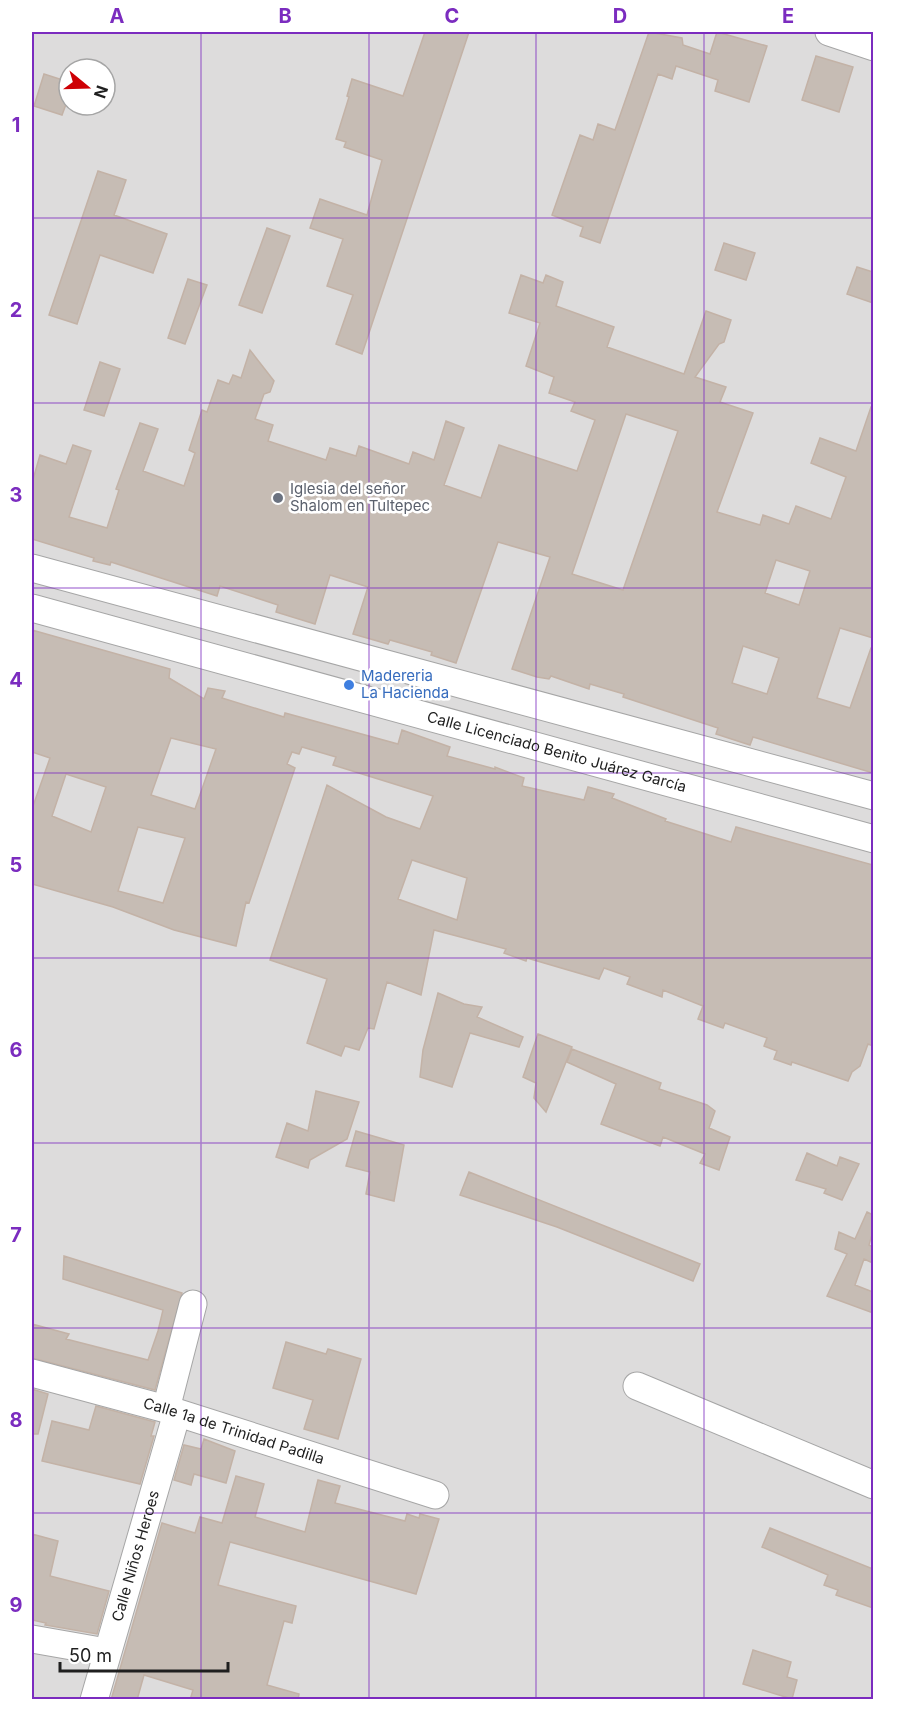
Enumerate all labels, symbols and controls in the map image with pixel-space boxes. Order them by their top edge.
text: A [110,4,125,28]
text: B [278,4,292,28]
text: C [445,4,459,28]
text: D [613,4,627,28]
text: E [782,4,794,28]
north arrow [57,57,117,117]
text: N [90,83,113,101]
text: 1 [12,113,20,137]
text: 2 [10,298,22,322]
place label: Iglesia del señor Shalom en Tultepec [290,479,430,515]
text: 3 [10,483,22,507]
marker: Iglesia del señor Shalom en Tultepec [271,491,285,505]
place label: Madereria La Hacienda [361,666,449,702]
text: 4 [9,668,23,692]
marker: Madereria La Hacienda [342,678,356,692]
street label: Calle Licenciado Benito Juárez García [425,707,689,796]
text: 5 [10,853,22,877]
text: 6 [10,1038,23,1062]
text: 7 [10,1223,22,1247]
street label: Calle 1a de Trinidad Padilla [141,1393,327,1468]
text: 8 [9,1408,23,1432]
street label: Calle Niños Heroes [107,1488,163,1624]
text: 9 [10,1593,23,1617]
scale bar [60,1635,228,1673]
text: 50 m [69,1645,112,1666]

